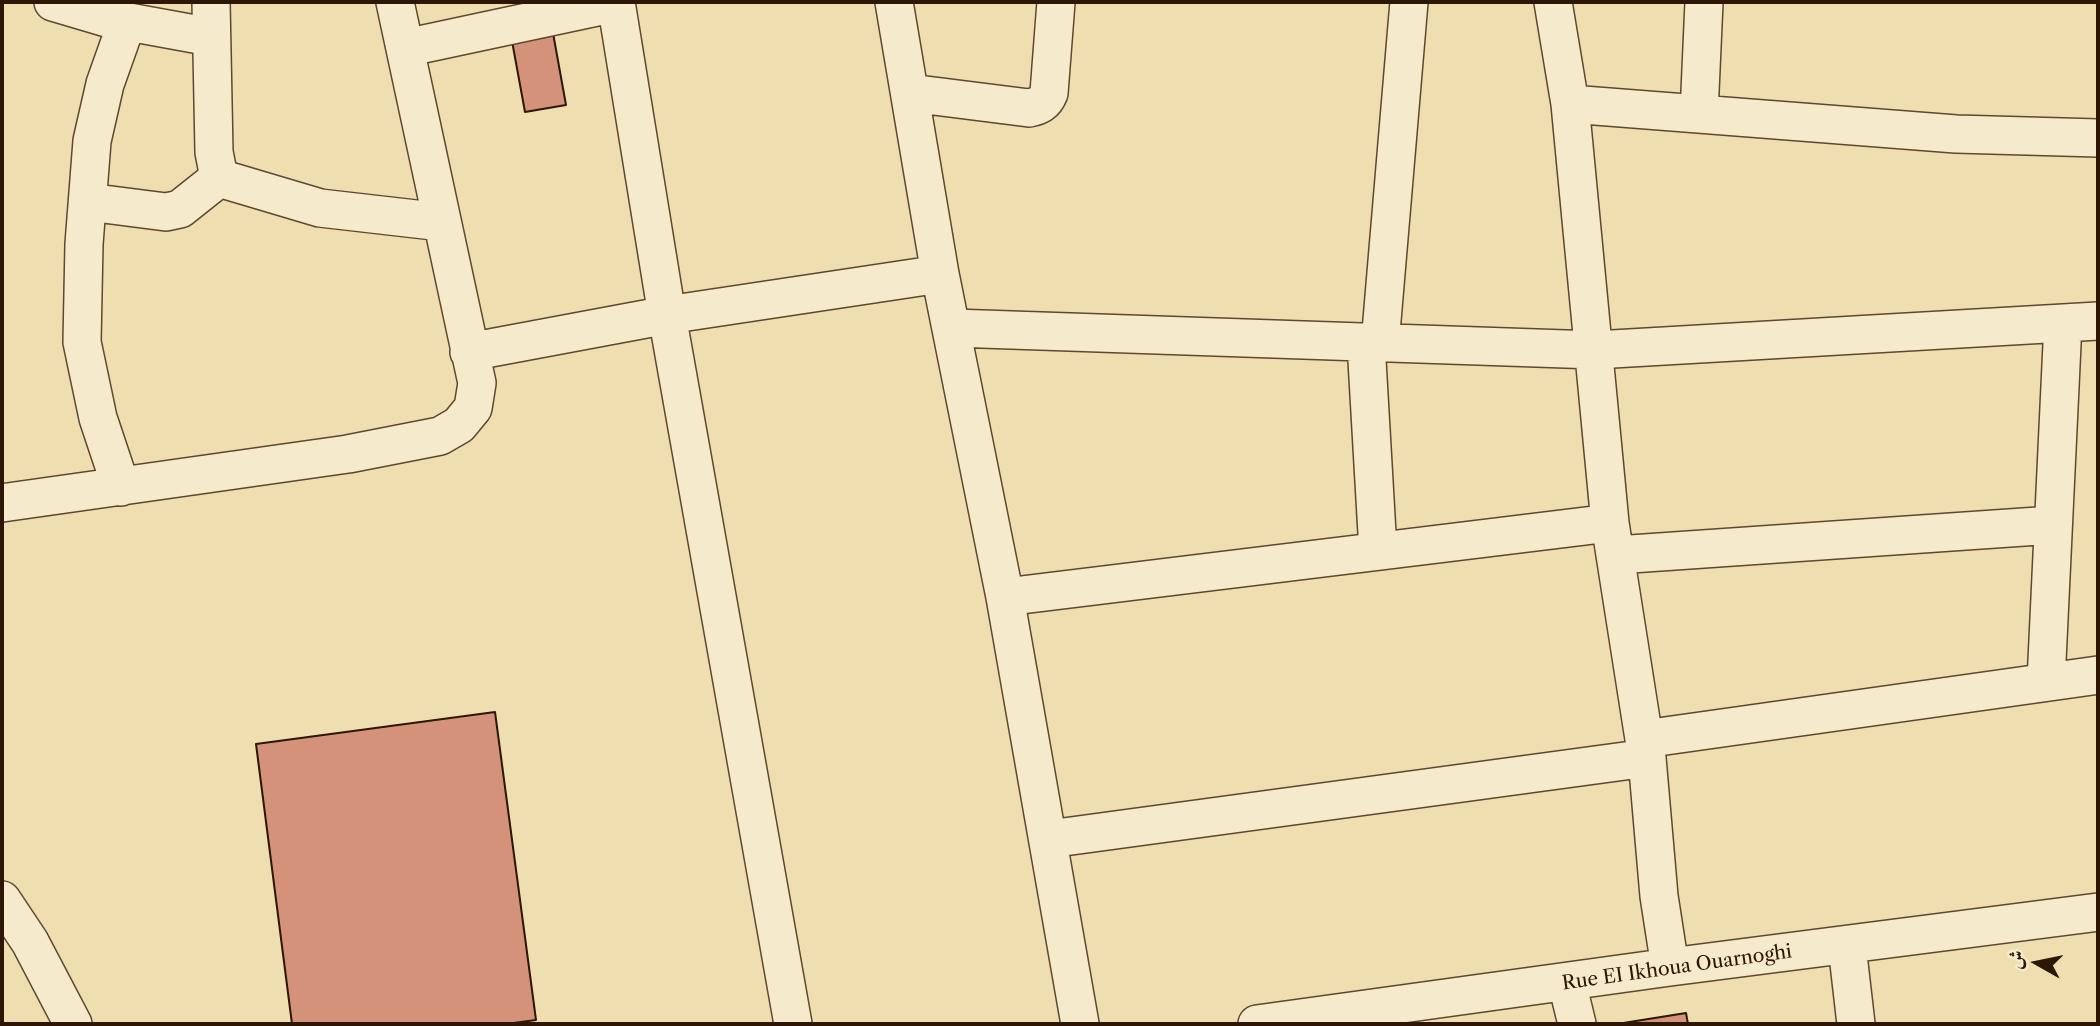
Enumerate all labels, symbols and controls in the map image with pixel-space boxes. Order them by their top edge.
north arrow [2002,928,2072,998]
street label: Rue EI Ikhoua Ouarnoghi [1561,941,1793,995]
text: ش [2003,949,2029,971]

